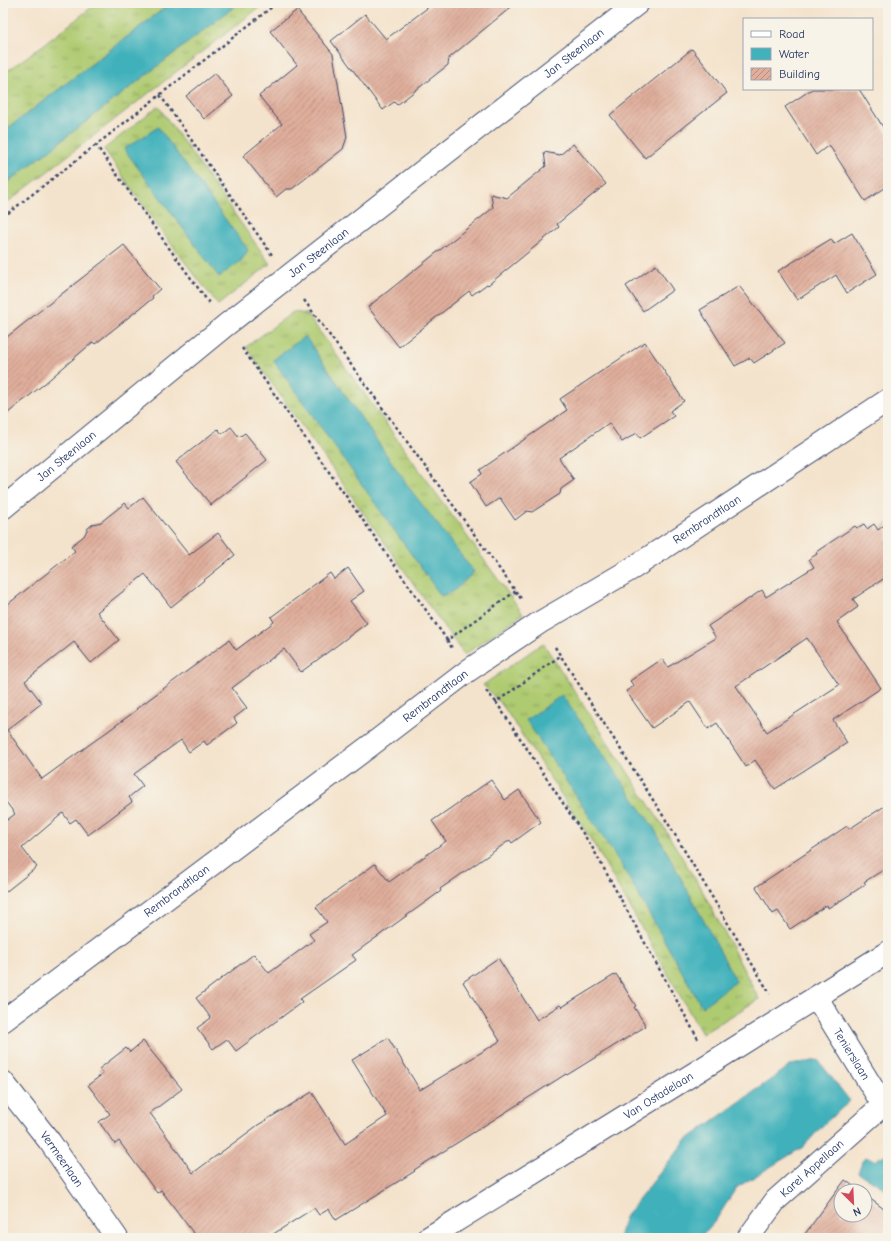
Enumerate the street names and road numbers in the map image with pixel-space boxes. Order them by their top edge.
street label: Jan Steenlaan [541,25,607,81]
street label: Jan Steenlaan [286,225,351,280]
street label: Jan Steenlaan [34,428,99,484]
street label: Rembrandtlaan [670,492,743,547]
street label: Rembrandtlaan [400,666,471,725]
street label: Rembrandtlaan [141,862,212,920]
street label: Tenierslaan [830,1026,873,1083]
street label: Van Ostadelaan [621,1069,696,1122]
street label: Vermeerlaan [37,1128,86,1190]
street label: Karel Appellaan [777,1136,846,1200]

